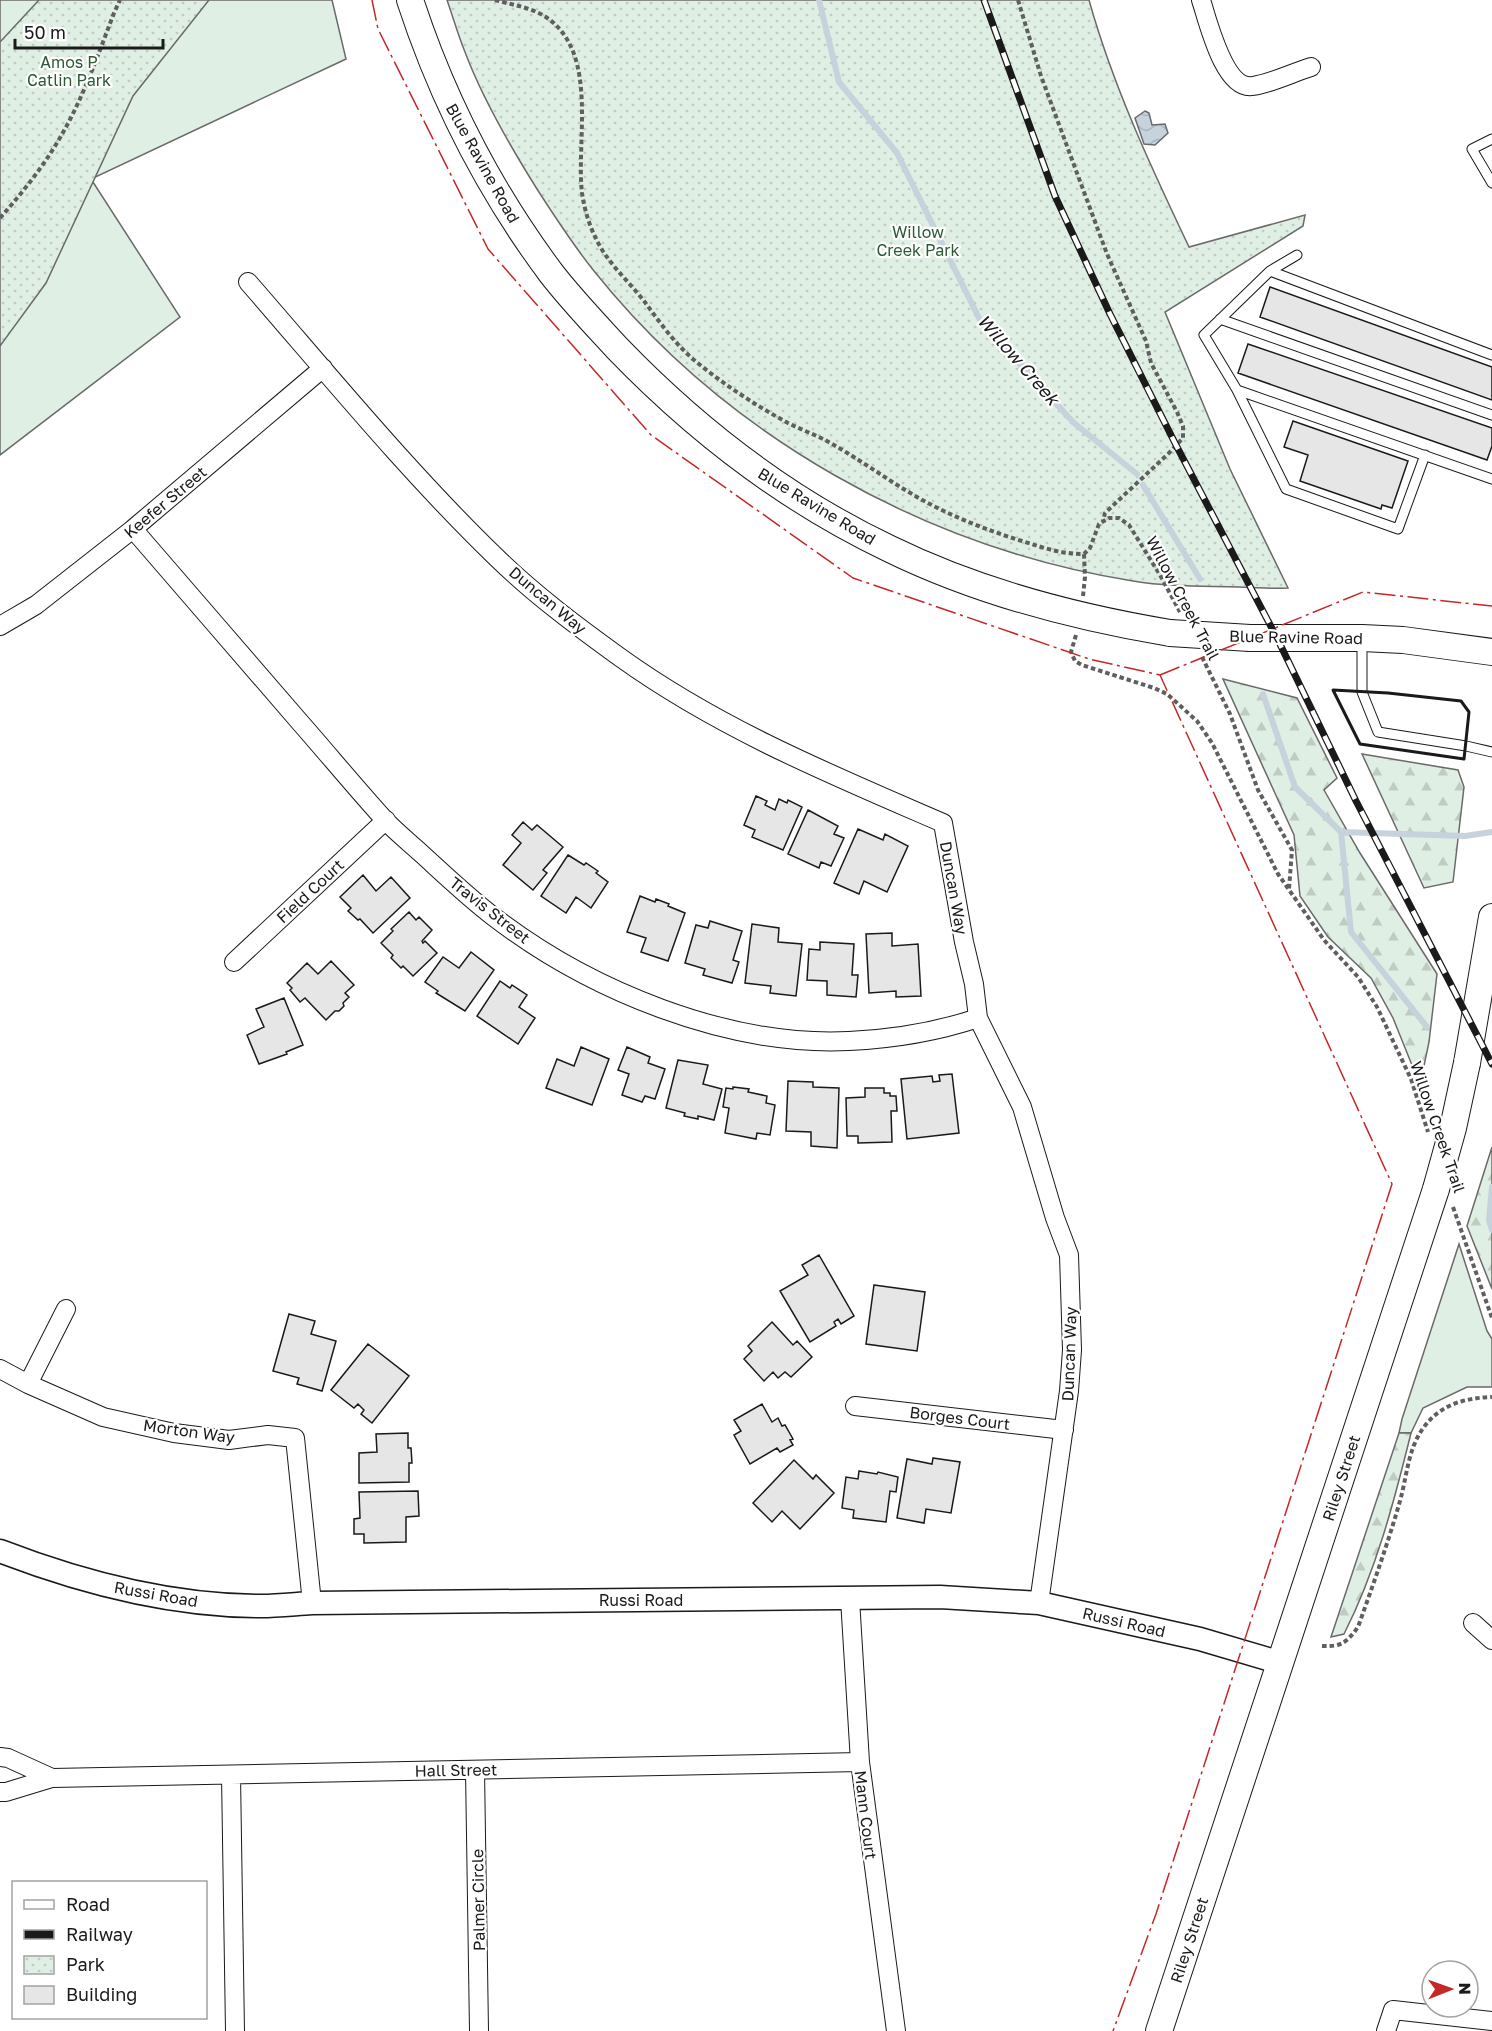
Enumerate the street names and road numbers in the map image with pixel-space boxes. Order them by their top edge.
street label: Blue Ravine Road [442,100,524,226]
street label: Keefer Street [120,462,210,542]
street label: Blue Ravine Road [754,463,880,549]
street label: Willow Creek Trail [1142,533,1224,663]
street label: Duncan Way [505,562,591,638]
street label: Blue Ravine Road [1229,626,1363,648]
street label: Duncan Way [936,840,972,936]
street label: Field Court [272,855,348,927]
street label: Travis Street [446,872,534,948]
street label: Willow Creek Trail [1406,1059,1470,1195]
street label: Duncan Way [1057,1306,1081,1402]
street label: Borges Court [909,1402,1011,1434]
street label: Morton Way [142,1415,236,1447]
street label: Riley Street [1318,1432,1364,1524]
street label: Russi Road [113,1577,199,1611]
street label: Russi Road [599,1590,683,1610]
street label: Russi Road [1080,1603,1168,1641]
street label: Hall Street [414,1759,498,1781]
street label: Mann Court [851,1769,881,1861]
street label: Palmer Circle [467,1849,489,1951]
street label: Riley Street [1166,1894,1212,1986]

